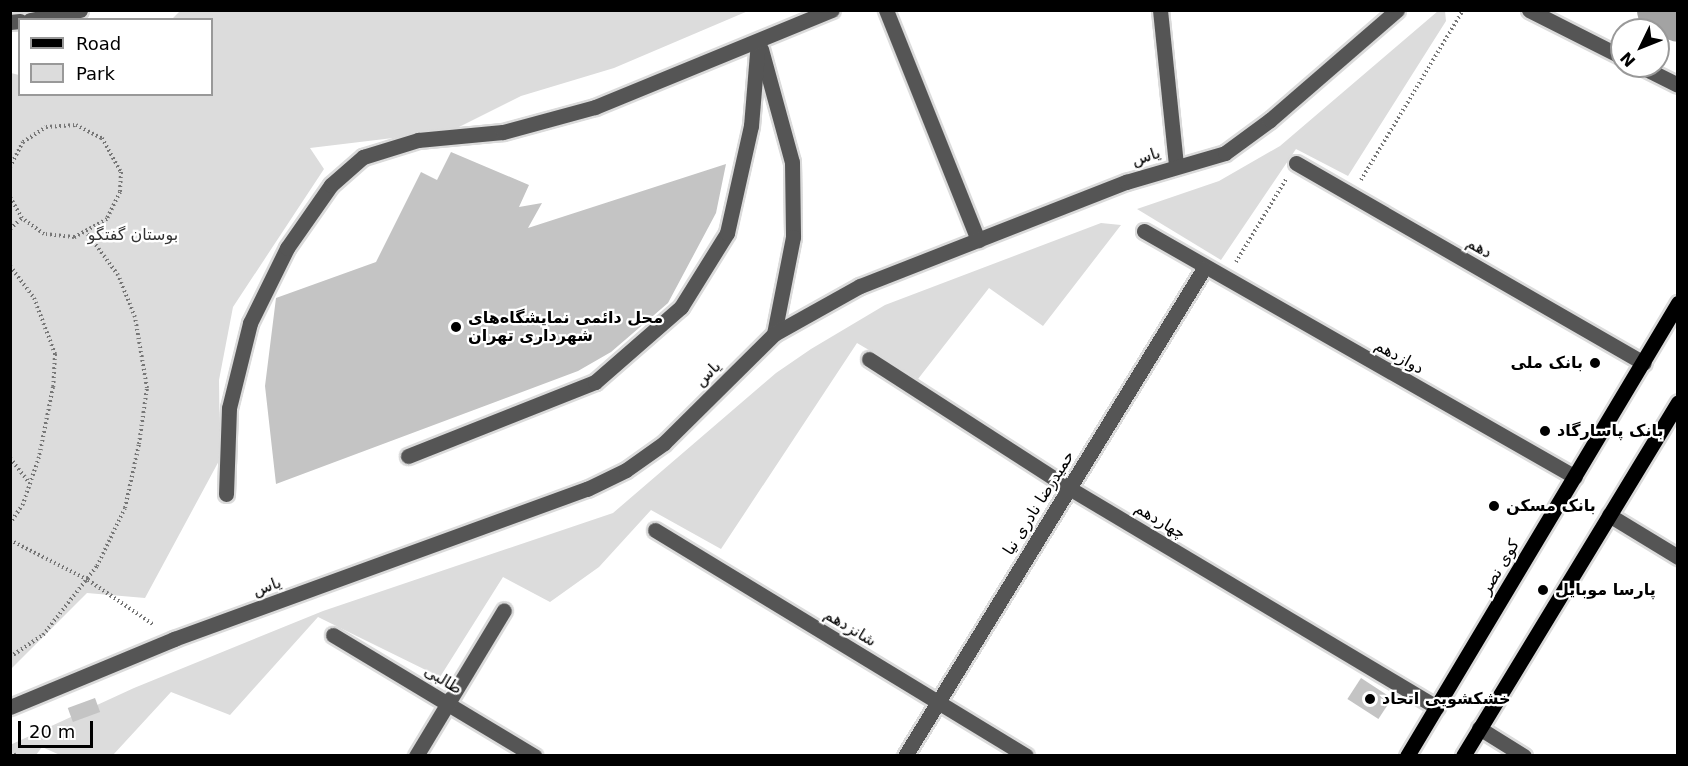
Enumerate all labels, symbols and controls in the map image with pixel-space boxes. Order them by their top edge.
legend [18,18,213,96]
north arrow [1610,18,1670,78]
text: Road [76,33,121,54]
text: N [1616,48,1639,71]
text: Park [76,63,115,84]
street label: یاس [1129,143,1163,171]
park label: بوستان گفتگو [88,225,178,245]
street label: دهم [1463,233,1495,263]
place label: محل دائمی نمایشگاه‌های شهرداری تهران [468,308,663,346]
marker: محل دائمی نمایشگاه‌های شهرداری تهران [449,320,463,334]
street label: دوازدهم [1371,336,1427,378]
place label: بانک ملی [1510,353,1583,373]
marker: بانک ملی [1588,356,1602,370]
street label: یاس [691,357,725,391]
place label: بانک پاسارگاد [1557,421,1663,441]
marker: بانک پاسارگاد [1538,424,1552,438]
street label: حمیدرضا نادری نیا [999,447,1079,559]
place label: بانک مسکن [1506,496,1596,516]
street label: چهاردهم [1131,498,1189,544]
marker: بانک مسکن [1487,499,1501,513]
street label: کوی نصر [1476,536,1524,598]
street label: یاس [250,573,284,601]
place label: پارسا موبایل [1555,580,1656,600]
marker: پارسا موبایل [1536,583,1550,597]
street label: شانزدهم [820,605,880,651]
street label: طالبی [421,661,465,699]
place label: خشکشویی اتحاد [1382,689,1510,709]
marker: خشکشویی اتحاد [1363,692,1377,706]
scale bar [21,709,96,747]
text: 20 m [29,721,75,742]

